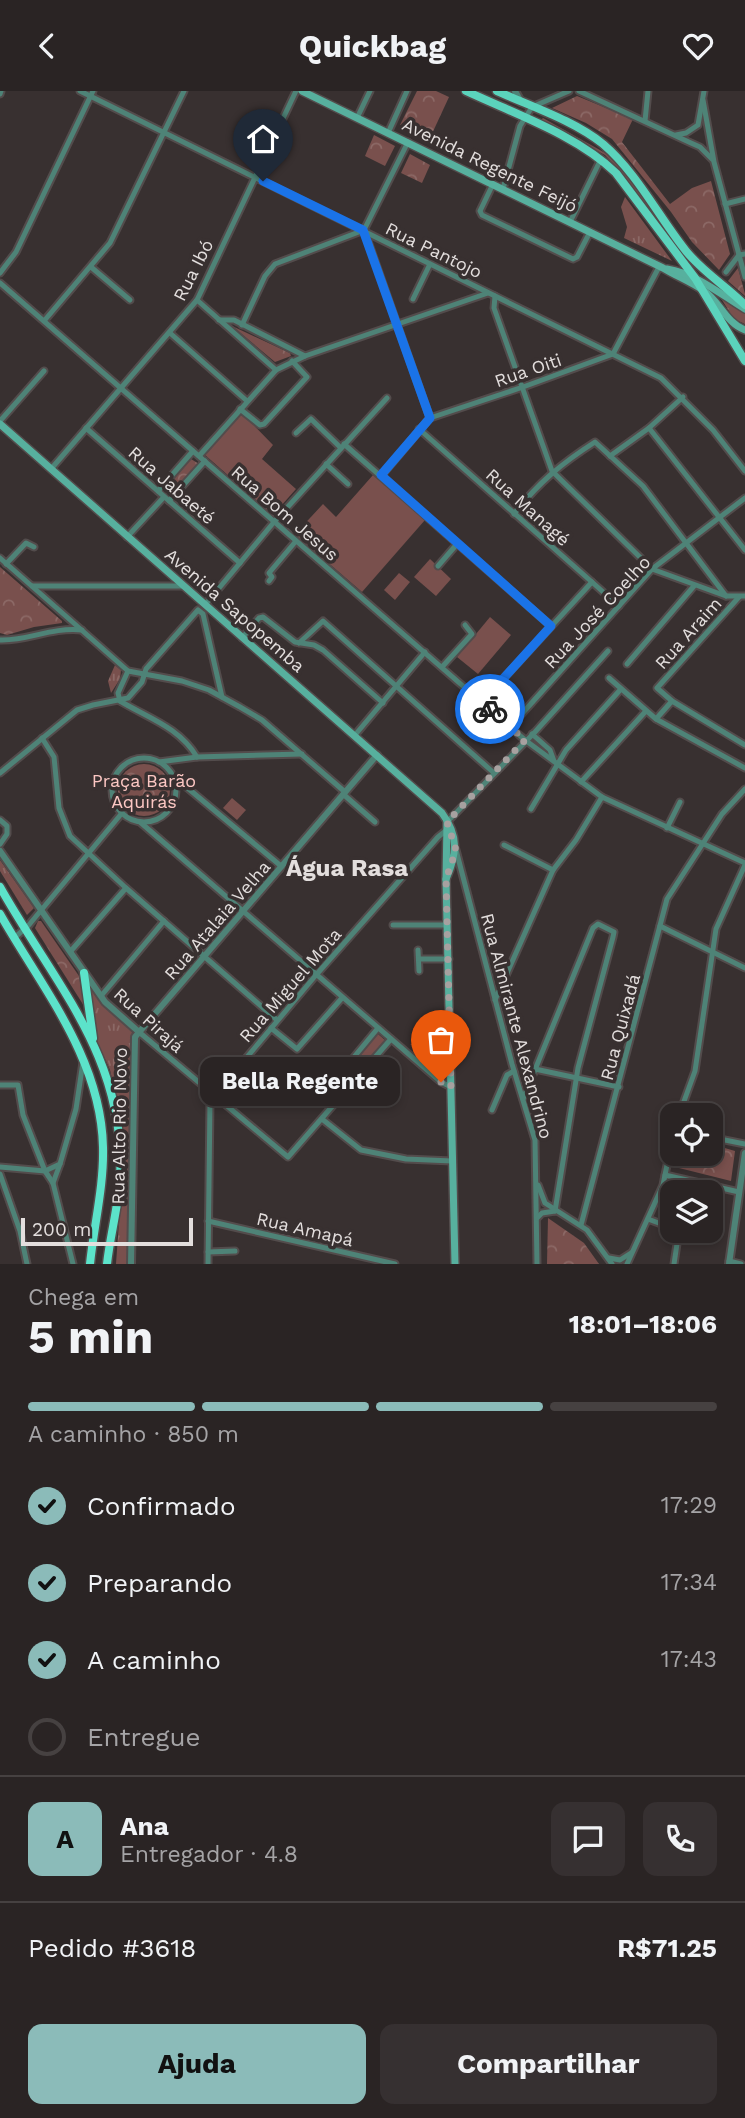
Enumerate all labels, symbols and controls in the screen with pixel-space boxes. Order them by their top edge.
icon: back [28,27,66,65]
text: Quickbag [299,27,446,65]
icon: heart [679,27,717,65]
pin [233,109,293,181]
street label: Avenida Regente Feijó [399,113,581,217]
icon: home [244,120,282,158]
street label: Rua Pantojo [382,218,486,282]
street label: Rua Ibó [169,236,217,304]
street label: Rua Oiti [492,349,564,391]
street label: Rua Jabaeté [124,442,220,528]
street label: Rua Bom Jesus [227,461,343,565]
street label: Rua Managé [482,464,574,550]
street label: Avenida Sapopemba [161,544,309,676]
street label: Rua José Coelho [539,551,655,673]
street label: Rua Araim [650,593,726,673]
courier [455,674,525,744]
icon: bike [471,690,509,728]
park label: Praça Barão Aquirás [92,770,196,812]
district label: Água Rasa [286,854,408,882]
street label: Rua Atalaia Velha [160,856,274,984]
street label: Rua Almirante Alexandrino [477,911,557,1141]
street label: Rua Miguel Mota [235,924,345,1046]
street label: Rua Quixadá [596,972,644,1082]
street label: Rua Pirajá [110,983,188,1057]
pin [411,1010,471,1082]
icon: bag [422,1021,460,1059]
street label: Rua Alto Rio Novo [107,1047,131,1205]
callout: Bella Regente [200,1058,399,1107]
text: Bella Regente [222,1068,378,1095]
map controls [660,1103,723,1243]
button: locate [660,1103,723,1166]
button: layers [660,1180,723,1243]
street label: Rua Amapá [255,1208,355,1250]
scale bar [21,1215,192,1247]
text: 200 m [32,1218,91,1241]
text: Chega em [28,1284,139,1311]
text: 18:01–18:06 [569,1309,717,1339]
text: 5 min [28,1310,153,1364]
text: A caminho · 850 m [28,1421,239,1448]
icon: check [28,1487,66,1525]
text: Confirmado [87,1491,236,1521]
text: 17:29 [661,1492,717,1519]
icon: check [28,1564,66,1602]
text: Preparando [87,1568,232,1598]
text: 17:34 [661,1569,717,1596]
icon: check [28,1641,66,1679]
text: A caminho [87,1645,221,1675]
text: 17:43 [661,1646,717,1673]
text: Entregue [87,1722,200,1752]
button: chat [551,1802,625,1876]
button: phone [643,1802,717,1876]
text: Ana [120,1811,169,1841]
text: A [56,1824,74,1854]
text: Entregador · 4.8 [120,1841,298,1868]
text: Pedido #3618 [28,1933,196,1963]
text: R$71.25 [617,1933,717,1963]
button: Ajuda [28,2024,366,2104]
button: Compartilhar [380,2024,717,2104]

